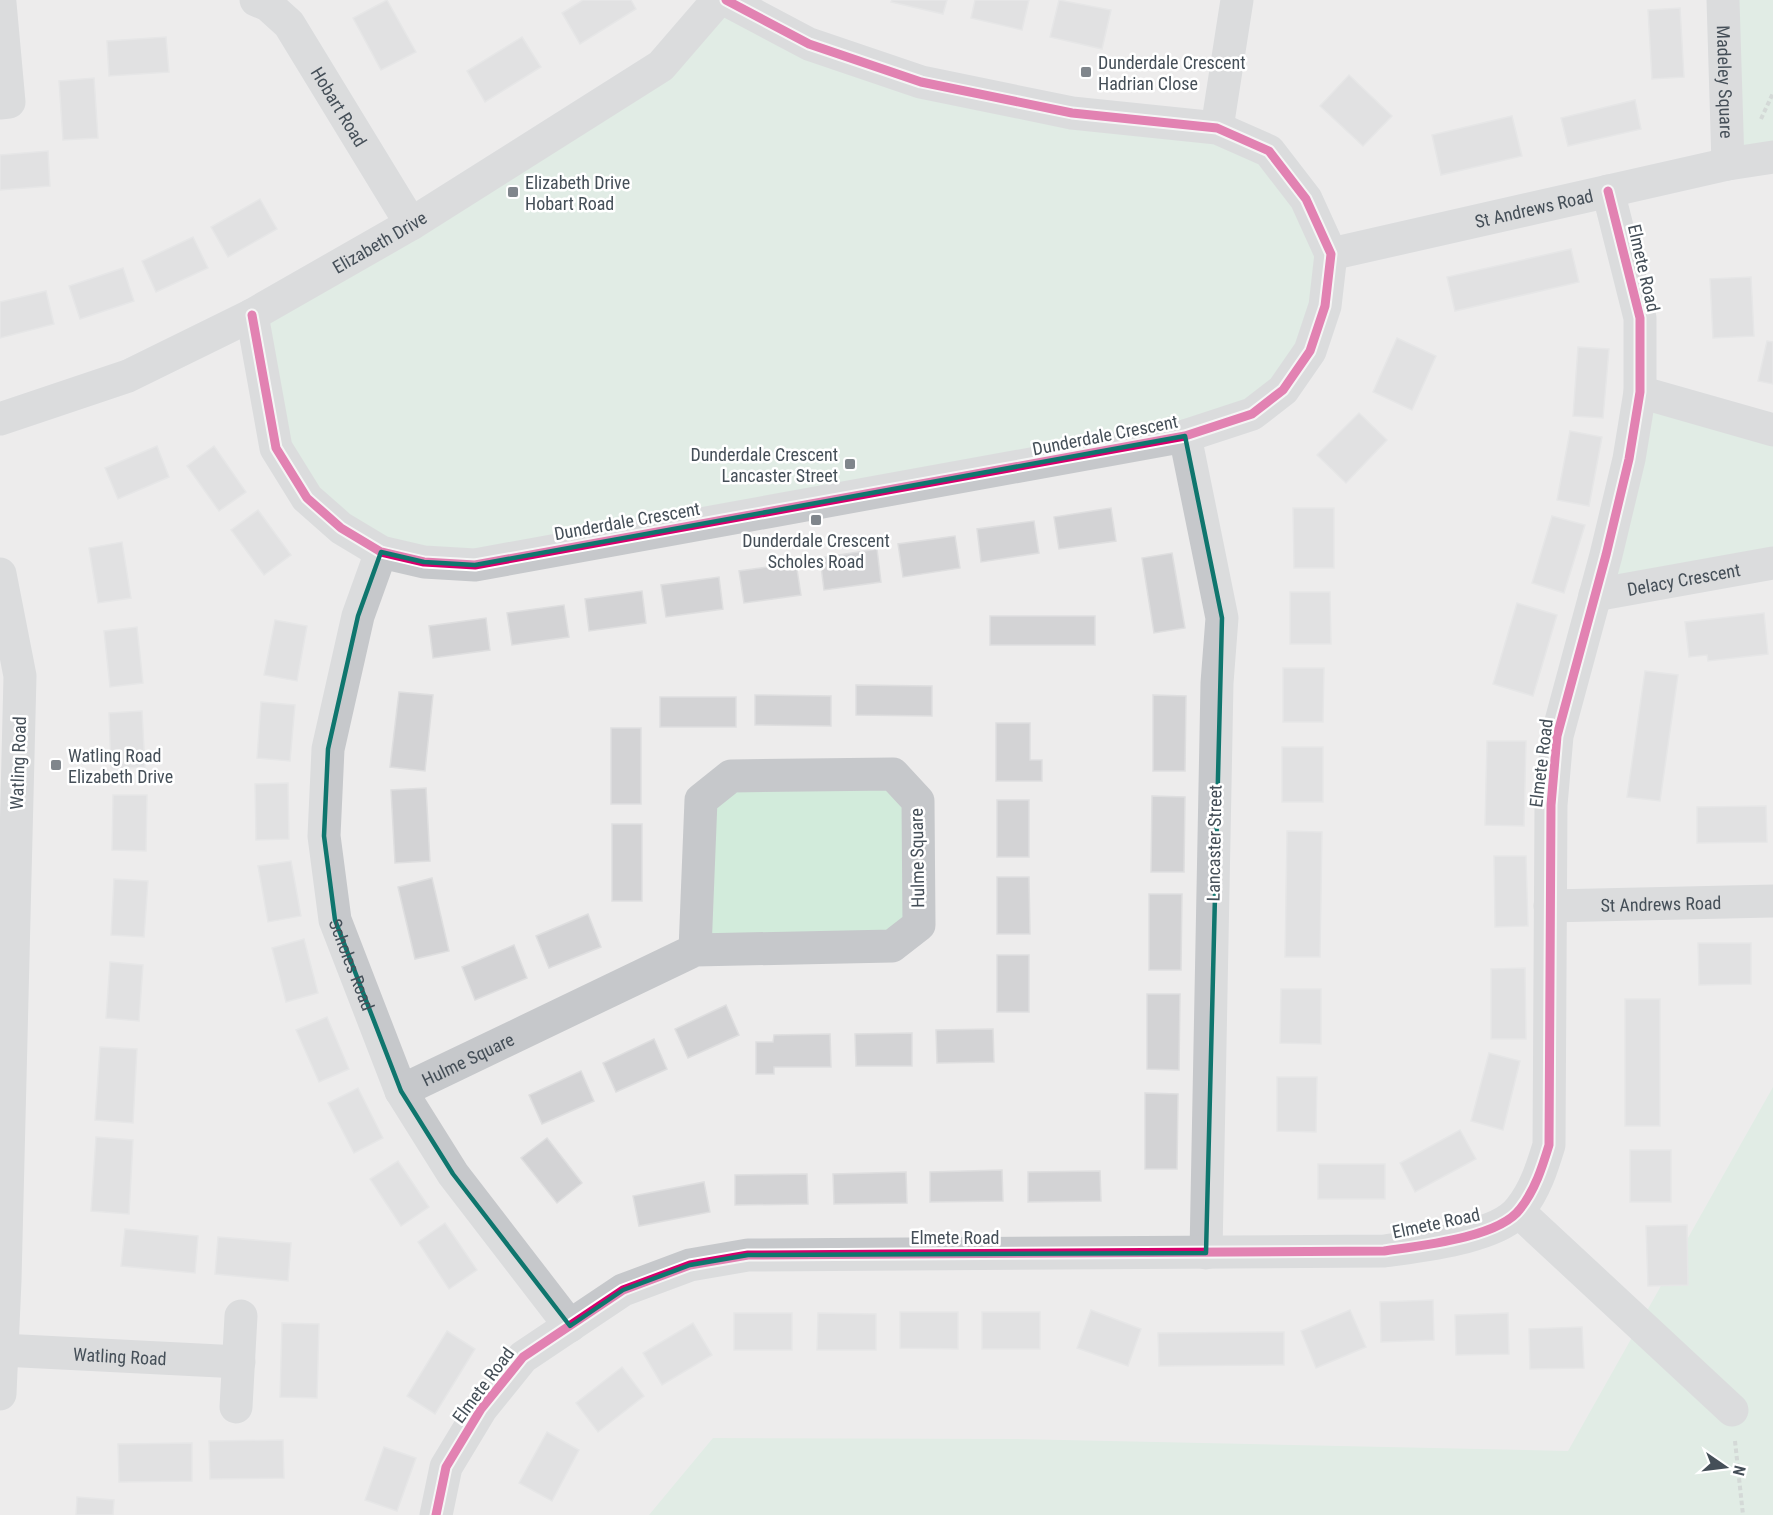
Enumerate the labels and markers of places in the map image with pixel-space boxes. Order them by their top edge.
place label: Dunderdale Crescent Hadrian Close [1098,52,1246,94]
marker: Dunderdale Crescent Hadrian Close [1079,65,1093,79]
place label: Elizabeth Drive Hobart Road [525,172,630,214]
marker: Elizabeth Drive Hobart Road [506,185,520,199]
place label: Dunderdale Crescent Lancaster Street [690,444,838,486]
marker: Dunderdale Crescent Lancaster Street [843,457,857,471]
marker: Dunderdale Crescent Scholes Road [809,513,823,527]
place label: Dunderdale Crescent Scholes Road [742,530,890,572]
place label: Watling Road Elizabeth Drive [68,745,173,787]
marker: Watling Road Elizabeth Drive [49,758,63,772]

